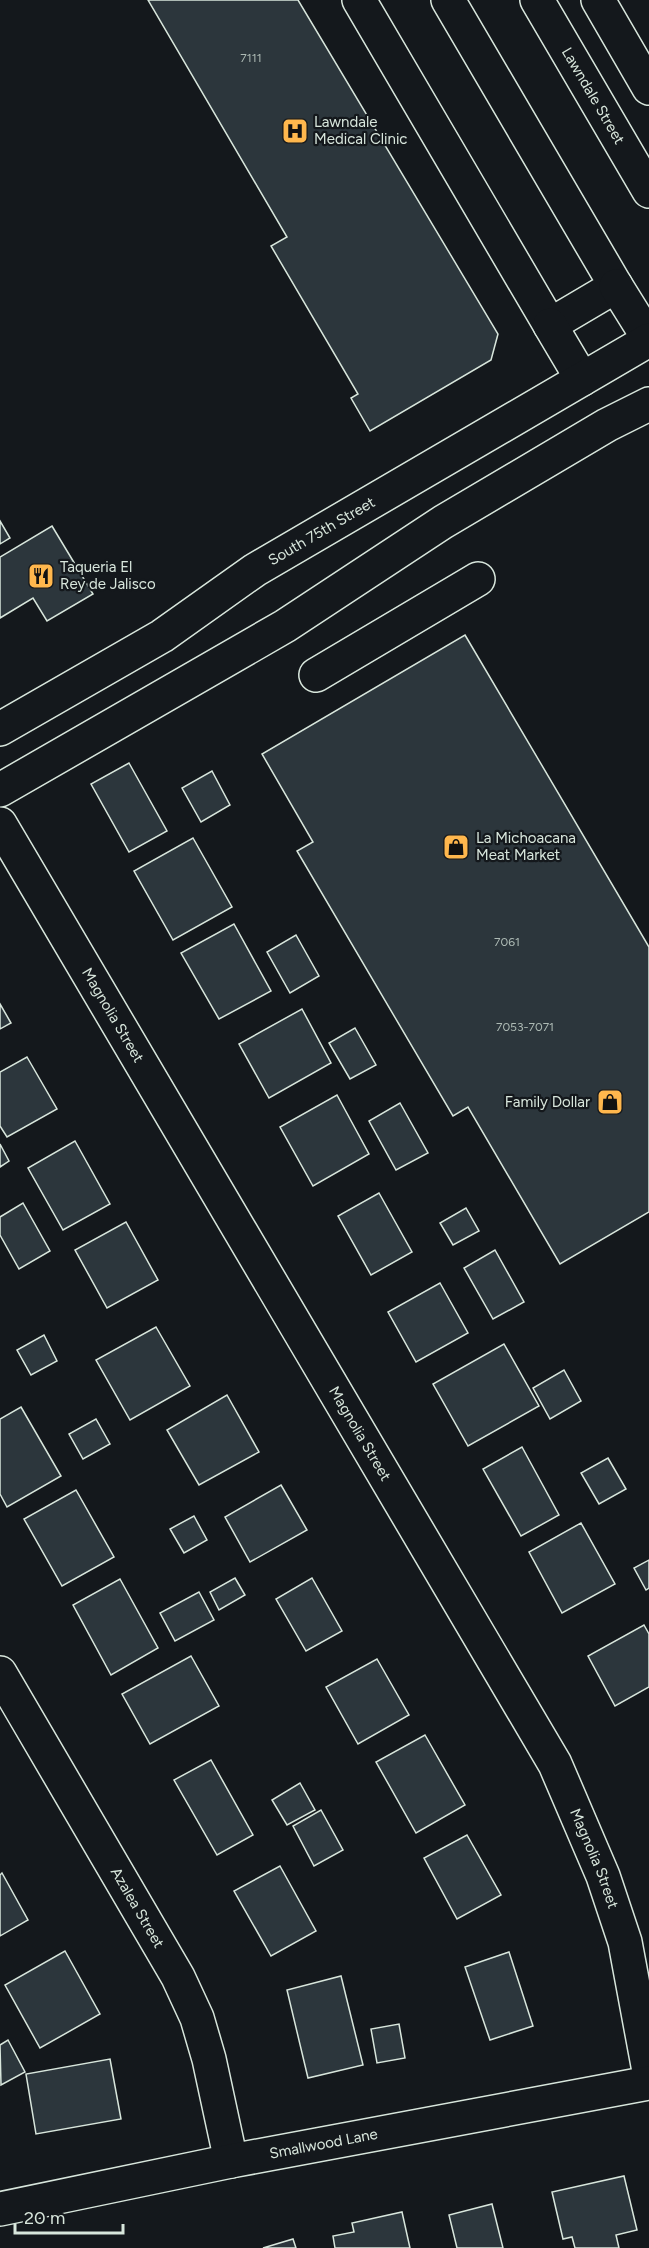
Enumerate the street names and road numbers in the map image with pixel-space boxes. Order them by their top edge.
street label: Lawndale Street [558,44,629,148]
street label: South 75th Street [265,493,379,569]
street label: Magnolia Street [78,965,148,1066]
street label: Magnolia Street [325,1383,395,1484]
street label: Magnolia Street [566,1806,622,1911]
street label: Azalea Street [107,1864,168,1951]
street label: Smallwood Lane [268,2125,379,2163]

